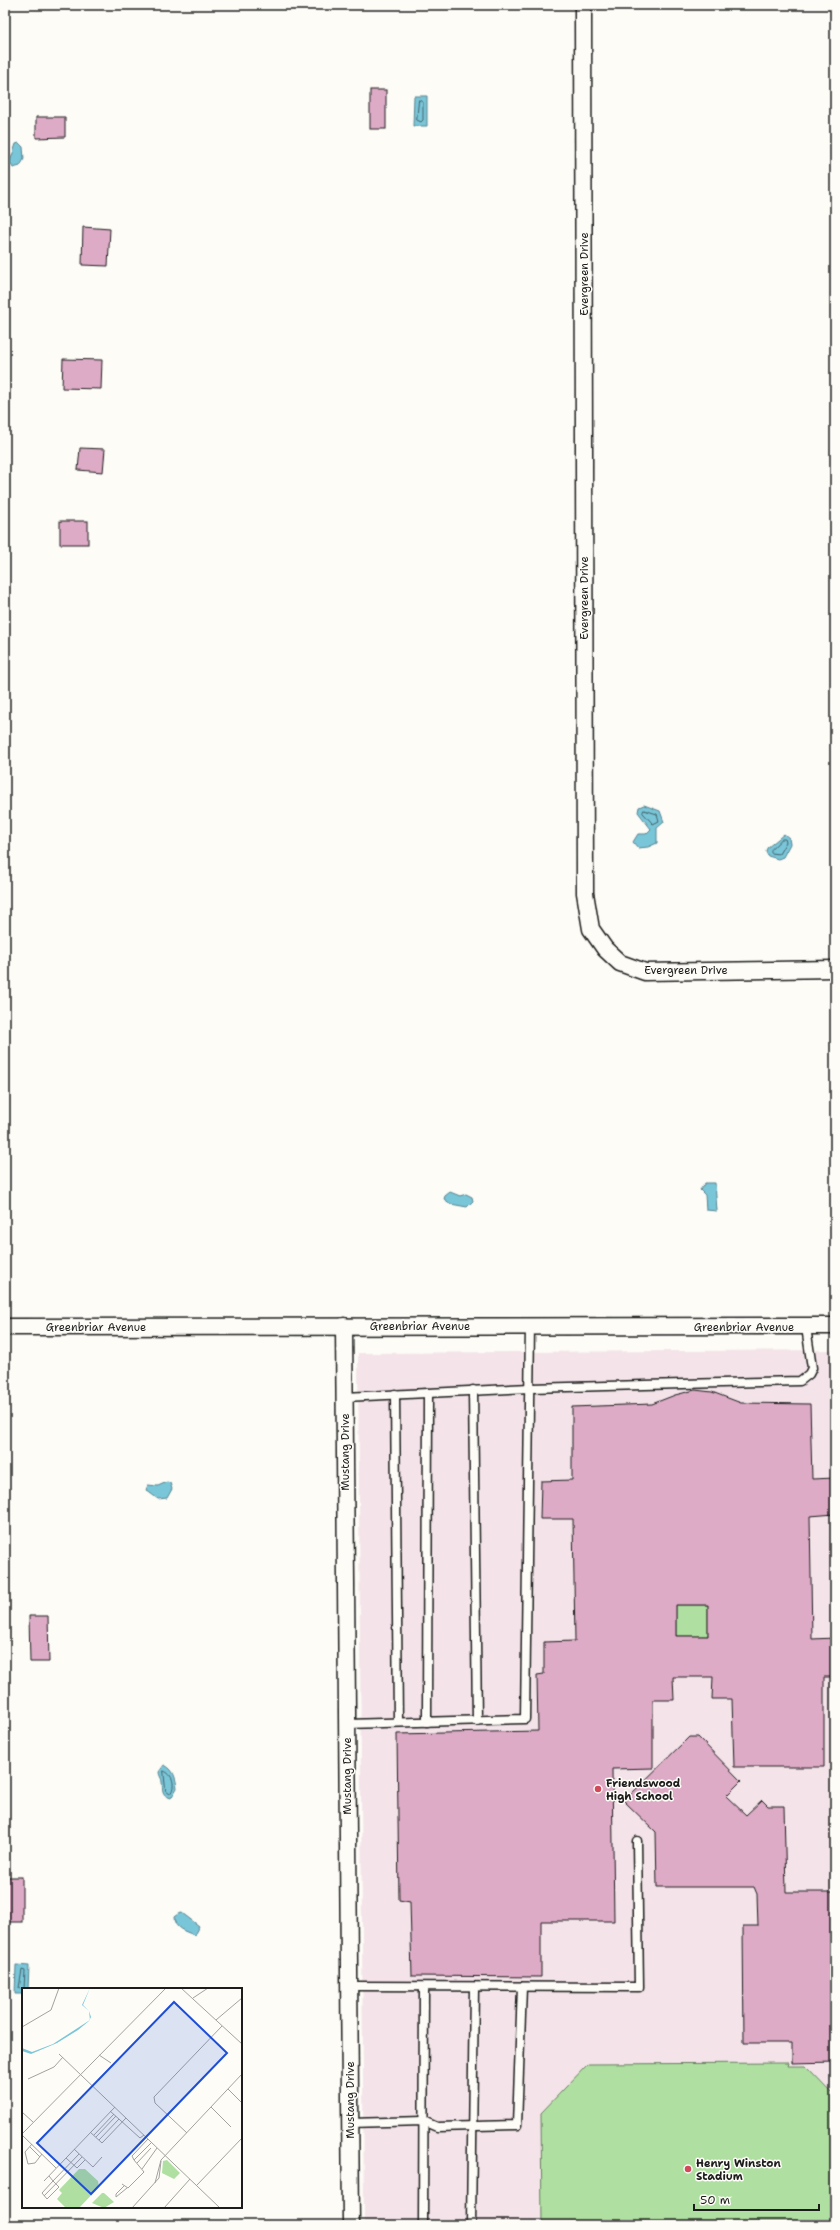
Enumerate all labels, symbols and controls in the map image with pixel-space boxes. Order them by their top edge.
street label: Evergreen Drive [577,232,592,316]
street label: Evergreen Drive [577,556,592,640]
street label: Evergreen Drive [644,963,728,978]
street label: Greenbriar Avenue [370,1319,470,1334]
street label: Greenbriar Avenue [46,1320,146,1335]
street label: Greenbriar Avenue [694,1320,794,1335]
street label: Mustang Drive [338,1413,353,1491]
street label: Mustang Drive [340,1737,355,1815]
place label: Friendswood High School [606,1776,681,1804]
marker: Friendswood High School [593,1784,603,1794]
inset map [22,1988,242,2208]
street label: Mustang Drive [343,2061,358,2139]
place label: Henry Winston Stadium [696,2156,781,2184]
marker: Henry Winston Stadium [683,2164,693,2174]
scale bar [694,2186,819,2212]
text: 50 m [700,2192,730,2208]

